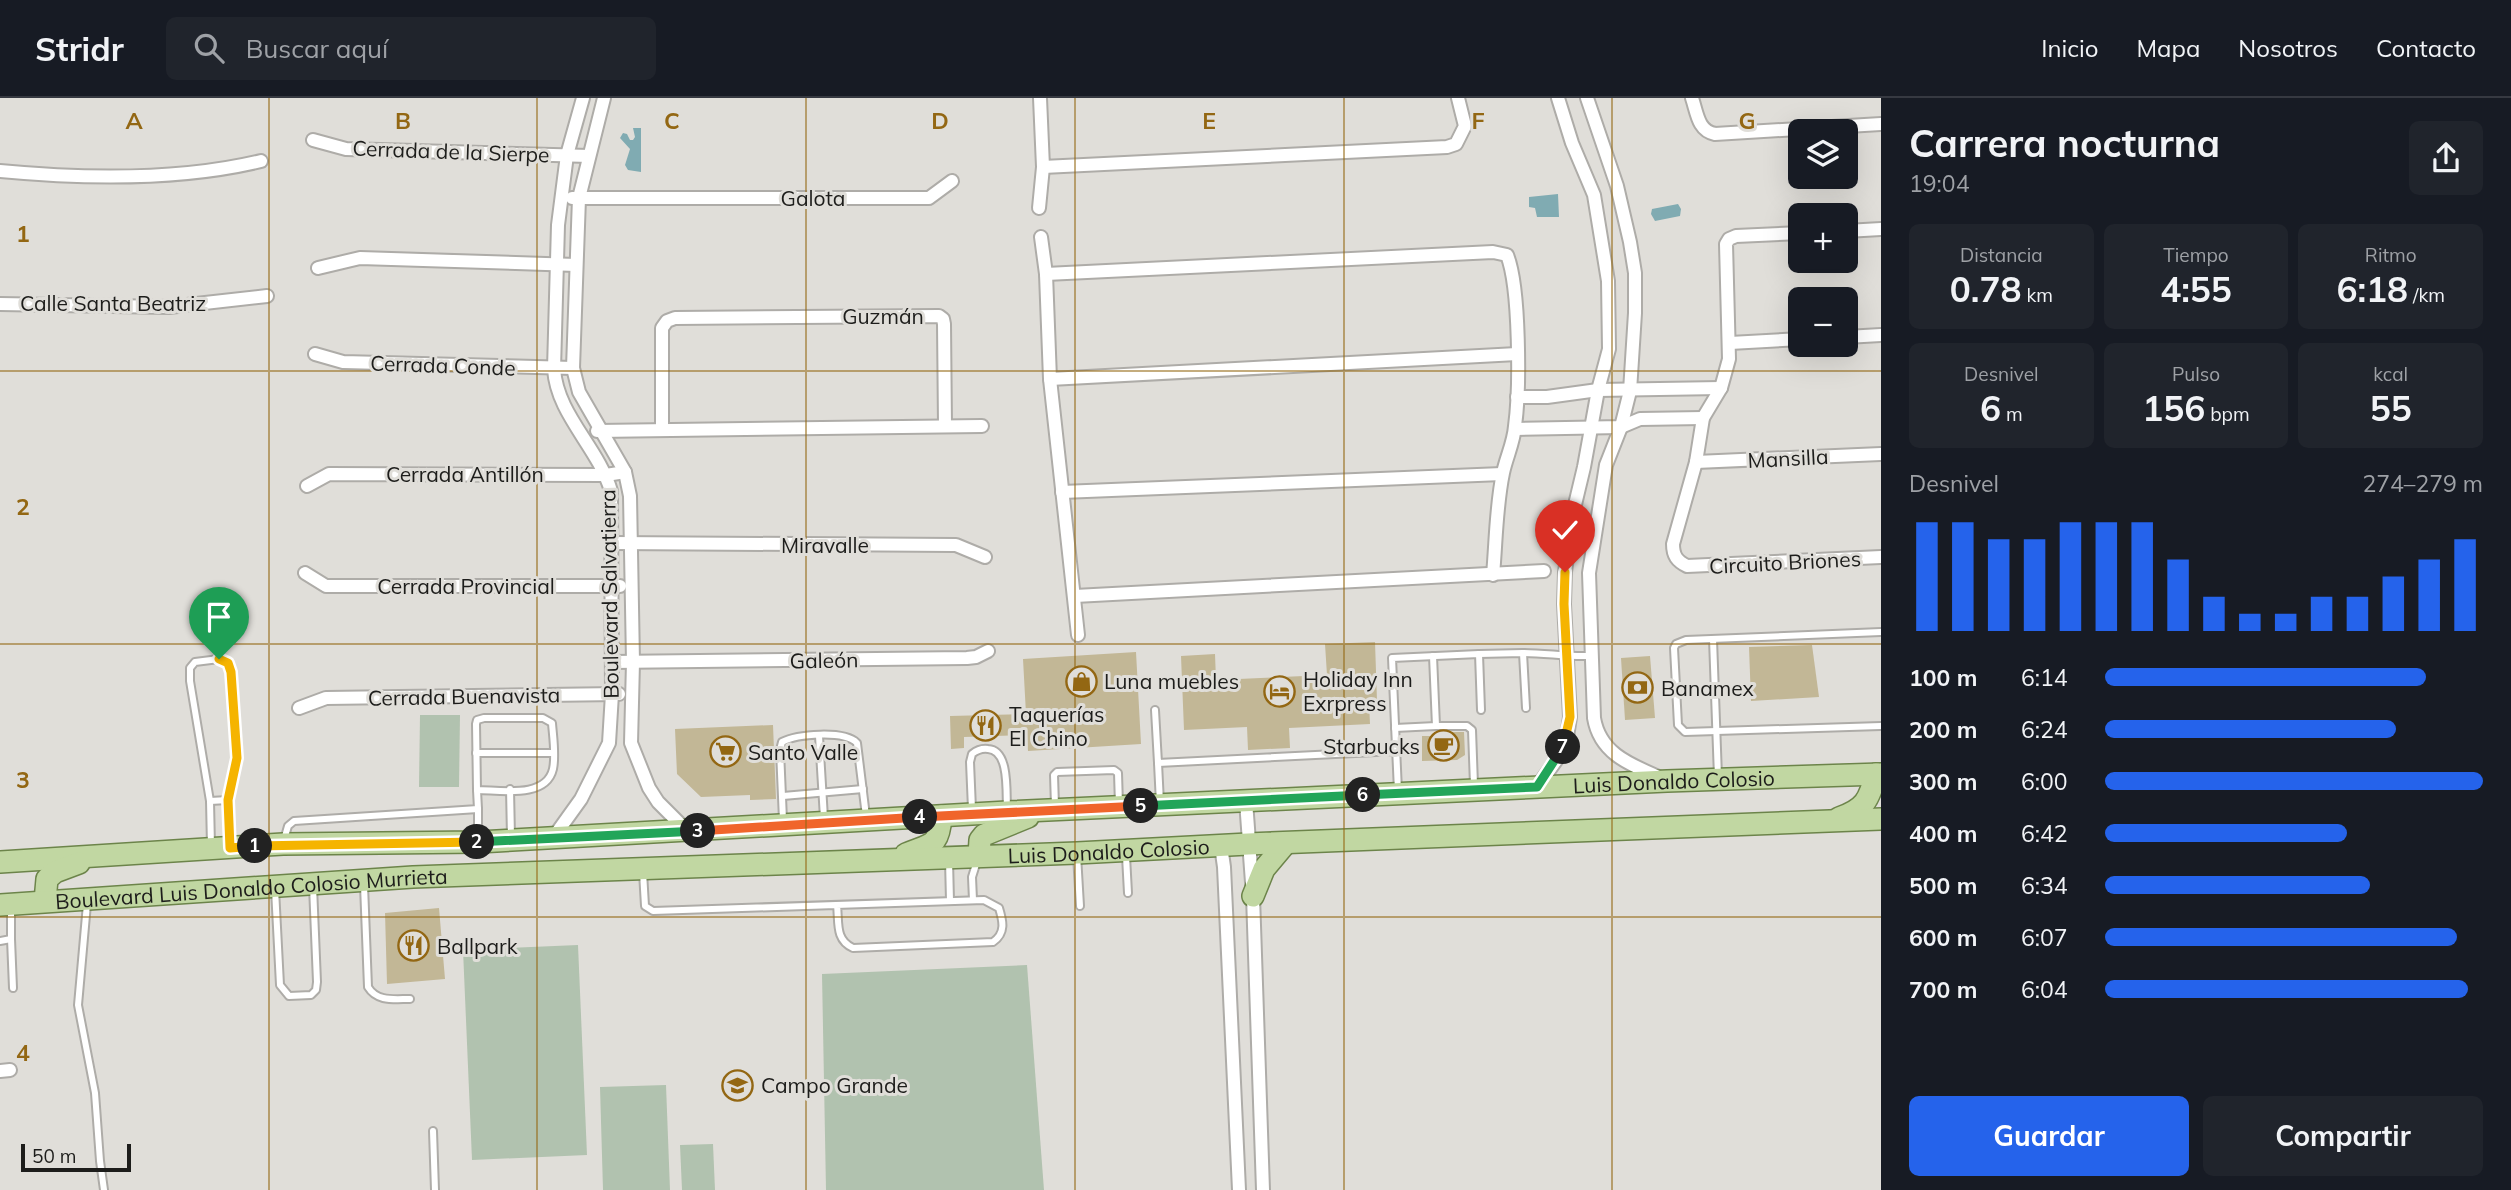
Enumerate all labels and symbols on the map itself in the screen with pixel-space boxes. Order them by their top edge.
text: A [125,106,143,135]
text: B [395,106,411,135]
text: C [664,106,680,135]
text: D [931,106,949,135]
text: E [1202,106,1216,135]
text: F [1471,106,1485,135]
text: G [1738,106,1756,135]
street label: Cerrada de la Sierpe [352,135,550,167]
street label: Galota [781,185,845,211]
text: 1 [16,219,30,248]
street label: Calle Santa Beatriz [20,290,206,316]
street label: Guzmán [842,303,924,329]
street label: Cerrada Conde [370,349,516,381]
street label: Mansilla [1747,443,1829,473]
street label: Cerrada Antillón [386,461,544,487]
street label: Boulevard Salvatierra [594,489,624,699]
text: 2 [16,492,30,521]
pin [1535,500,1595,572]
street label: Miravalle [781,532,869,558]
street label: Circuito Briones [1708,545,1862,579]
street label: Cerrada Provincial [377,573,555,599]
pin [189,587,249,659]
street label: Galeón [789,646,859,674]
shop icon: Luna muebles [1064,664,1098,698]
place label: Holiday Inn Exrpress [1303,666,1413,716]
place label: Luna muebles [1104,668,1239,694]
bank icon: Banamex [1621,671,1655,705]
hotel icon: Holiday Inn Exrpress [1263,674,1297,708]
place label: Banamex [1661,675,1754,701]
street label: Cerrada Buenavista [368,681,560,711]
place label: Taquerías El Chino [1009,701,1104,751]
restaurant icon: Taquerías El Chino [969,709,1003,743]
cafe icon: Starbucks [1426,729,1460,763]
pin: 7 [1546,730,1580,764]
place label: Starbucks [1323,733,1420,759]
supermarket icon: Santo Valle [708,735,742,769]
place label: Santo Valle [748,739,858,765]
street label: Luis Donaldo Colosio [1572,764,1775,798]
text: 3 [16,765,30,794]
pin: 6 [1346,778,1380,812]
pin: 5 [1124,788,1158,824]
pin: 4 [902,800,937,834]
pin: 3 [680,814,716,848]
pin: 2 [460,824,494,860]
pin: 1 [238,828,272,864]
street label: Luis Donaldo Colosio [1007,833,1210,868]
street label: Boulevard Luis Donaldo Colosio Murrieta [54,863,448,914]
restaurant icon: Ballpark [397,929,431,963]
place label: Ballpark [437,933,518,959]
text: 4 [16,1038,30,1067]
school or university icon: Campo Grande [721,1068,755,1102]
place label: Campo Grande [761,1072,908,1098]
scale bar [21,1141,131,1173]

